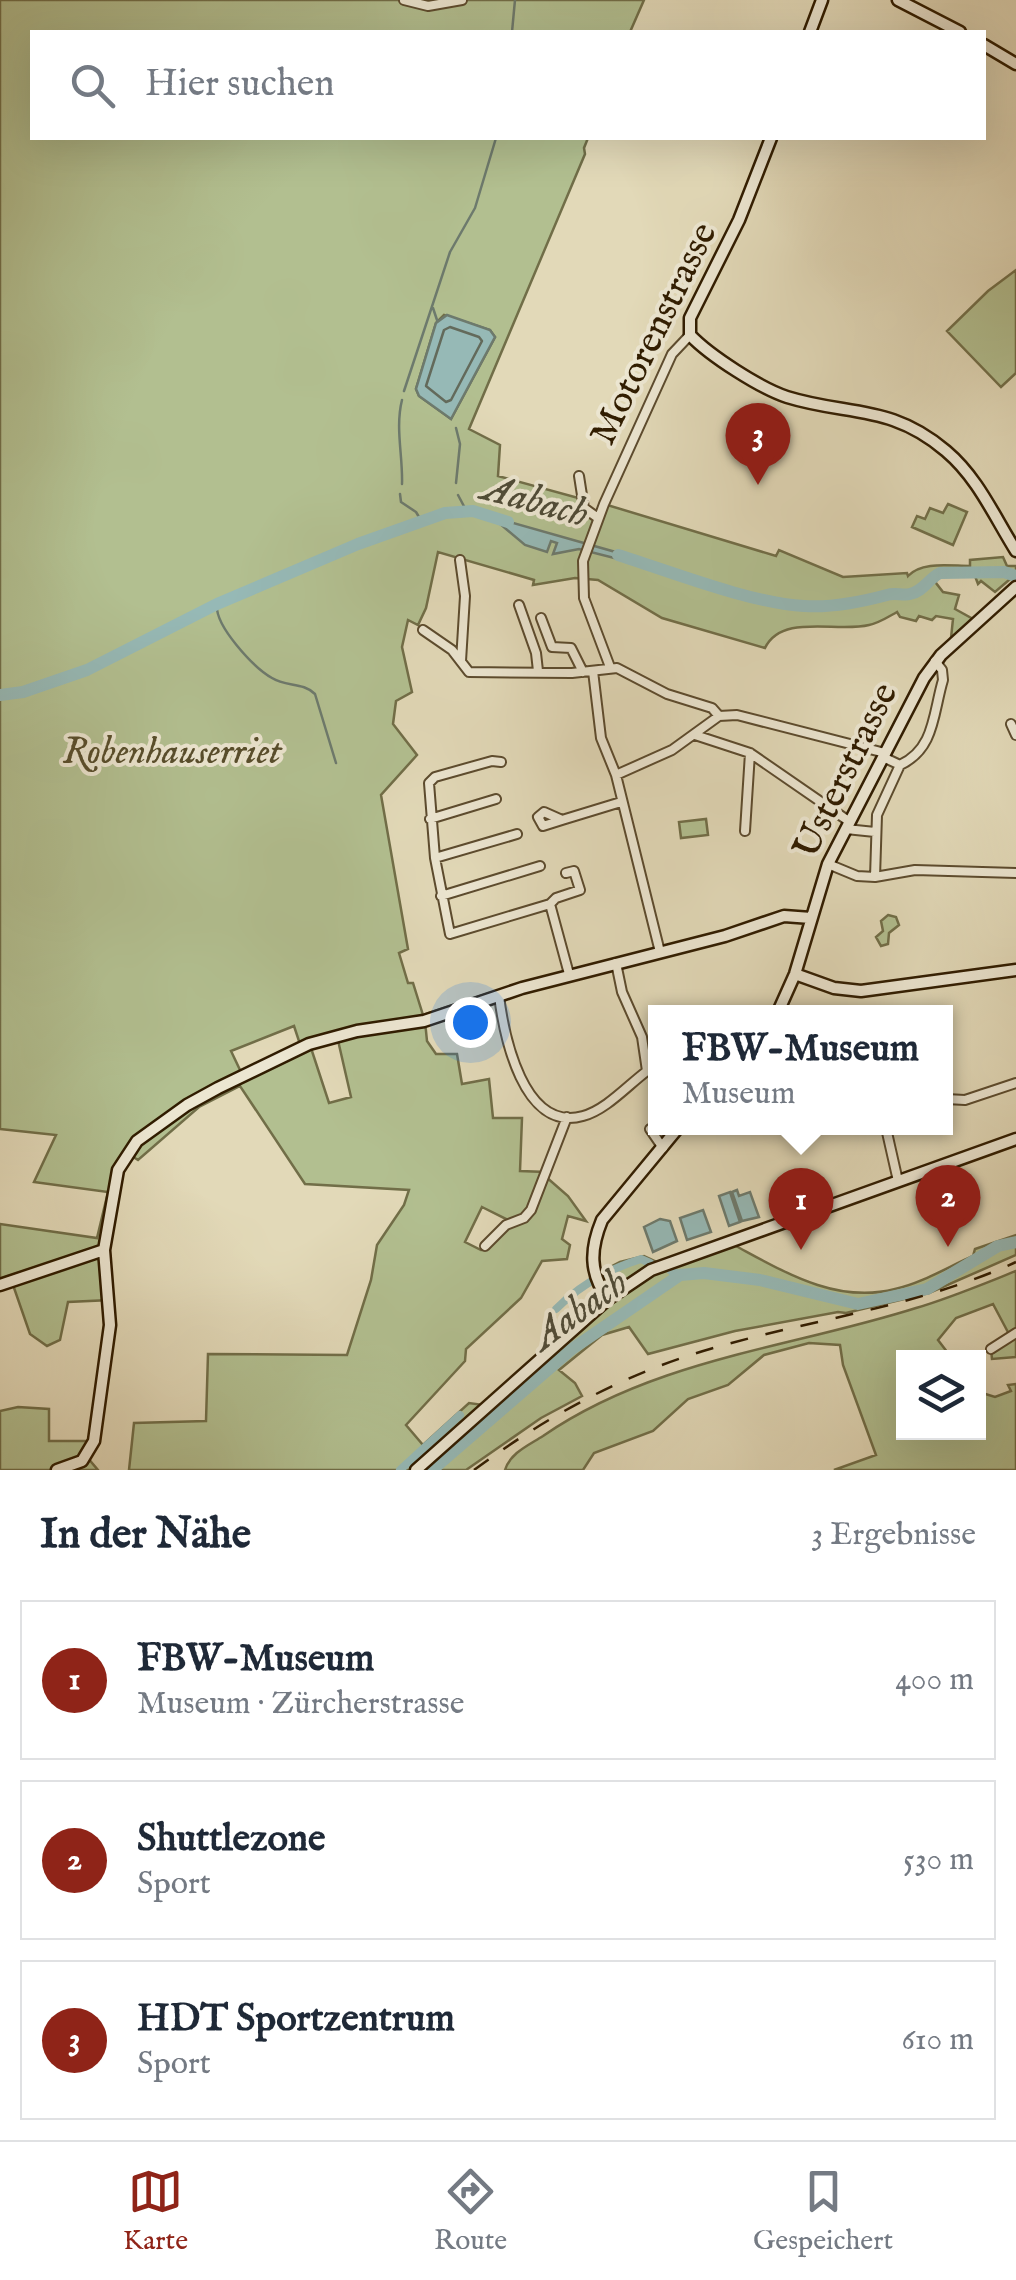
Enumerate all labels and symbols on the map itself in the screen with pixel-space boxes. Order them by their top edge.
street label: Motorenstrasse [580,215,729,453]
pin: 3 [726,402,790,485]
water label: Aabach [473,463,594,541]
street label: Usterstrasse [783,675,910,867]
park label: Robenhauserriet [62,729,283,777]
your location [445,997,496,1048]
pin: 2 [916,1164,980,1247]
pin: 1 [768,1168,834,1250]
water label: Aabach [518,1258,639,1365]

